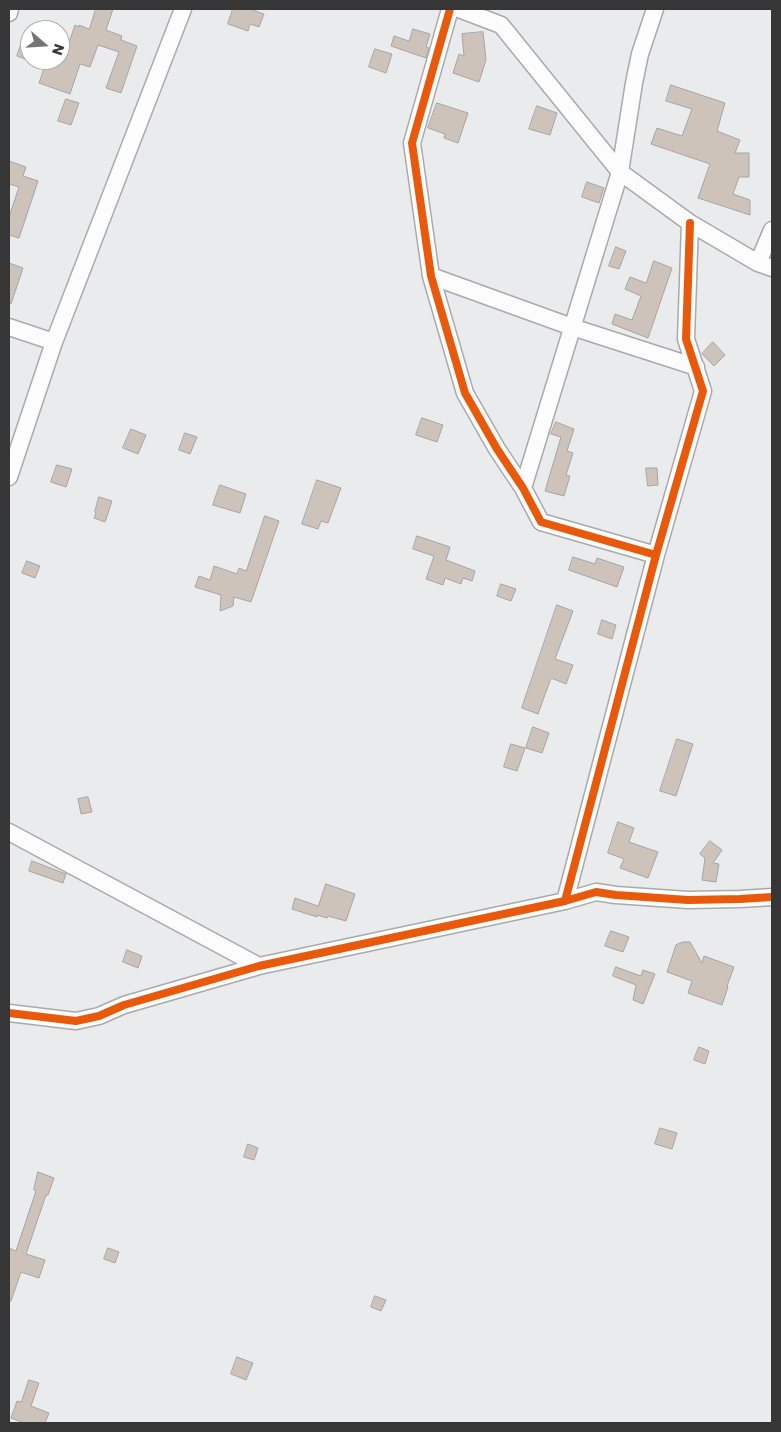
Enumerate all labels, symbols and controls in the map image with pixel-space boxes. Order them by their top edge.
north arrow [20,20,70,70]
text: N [47,41,69,58]

